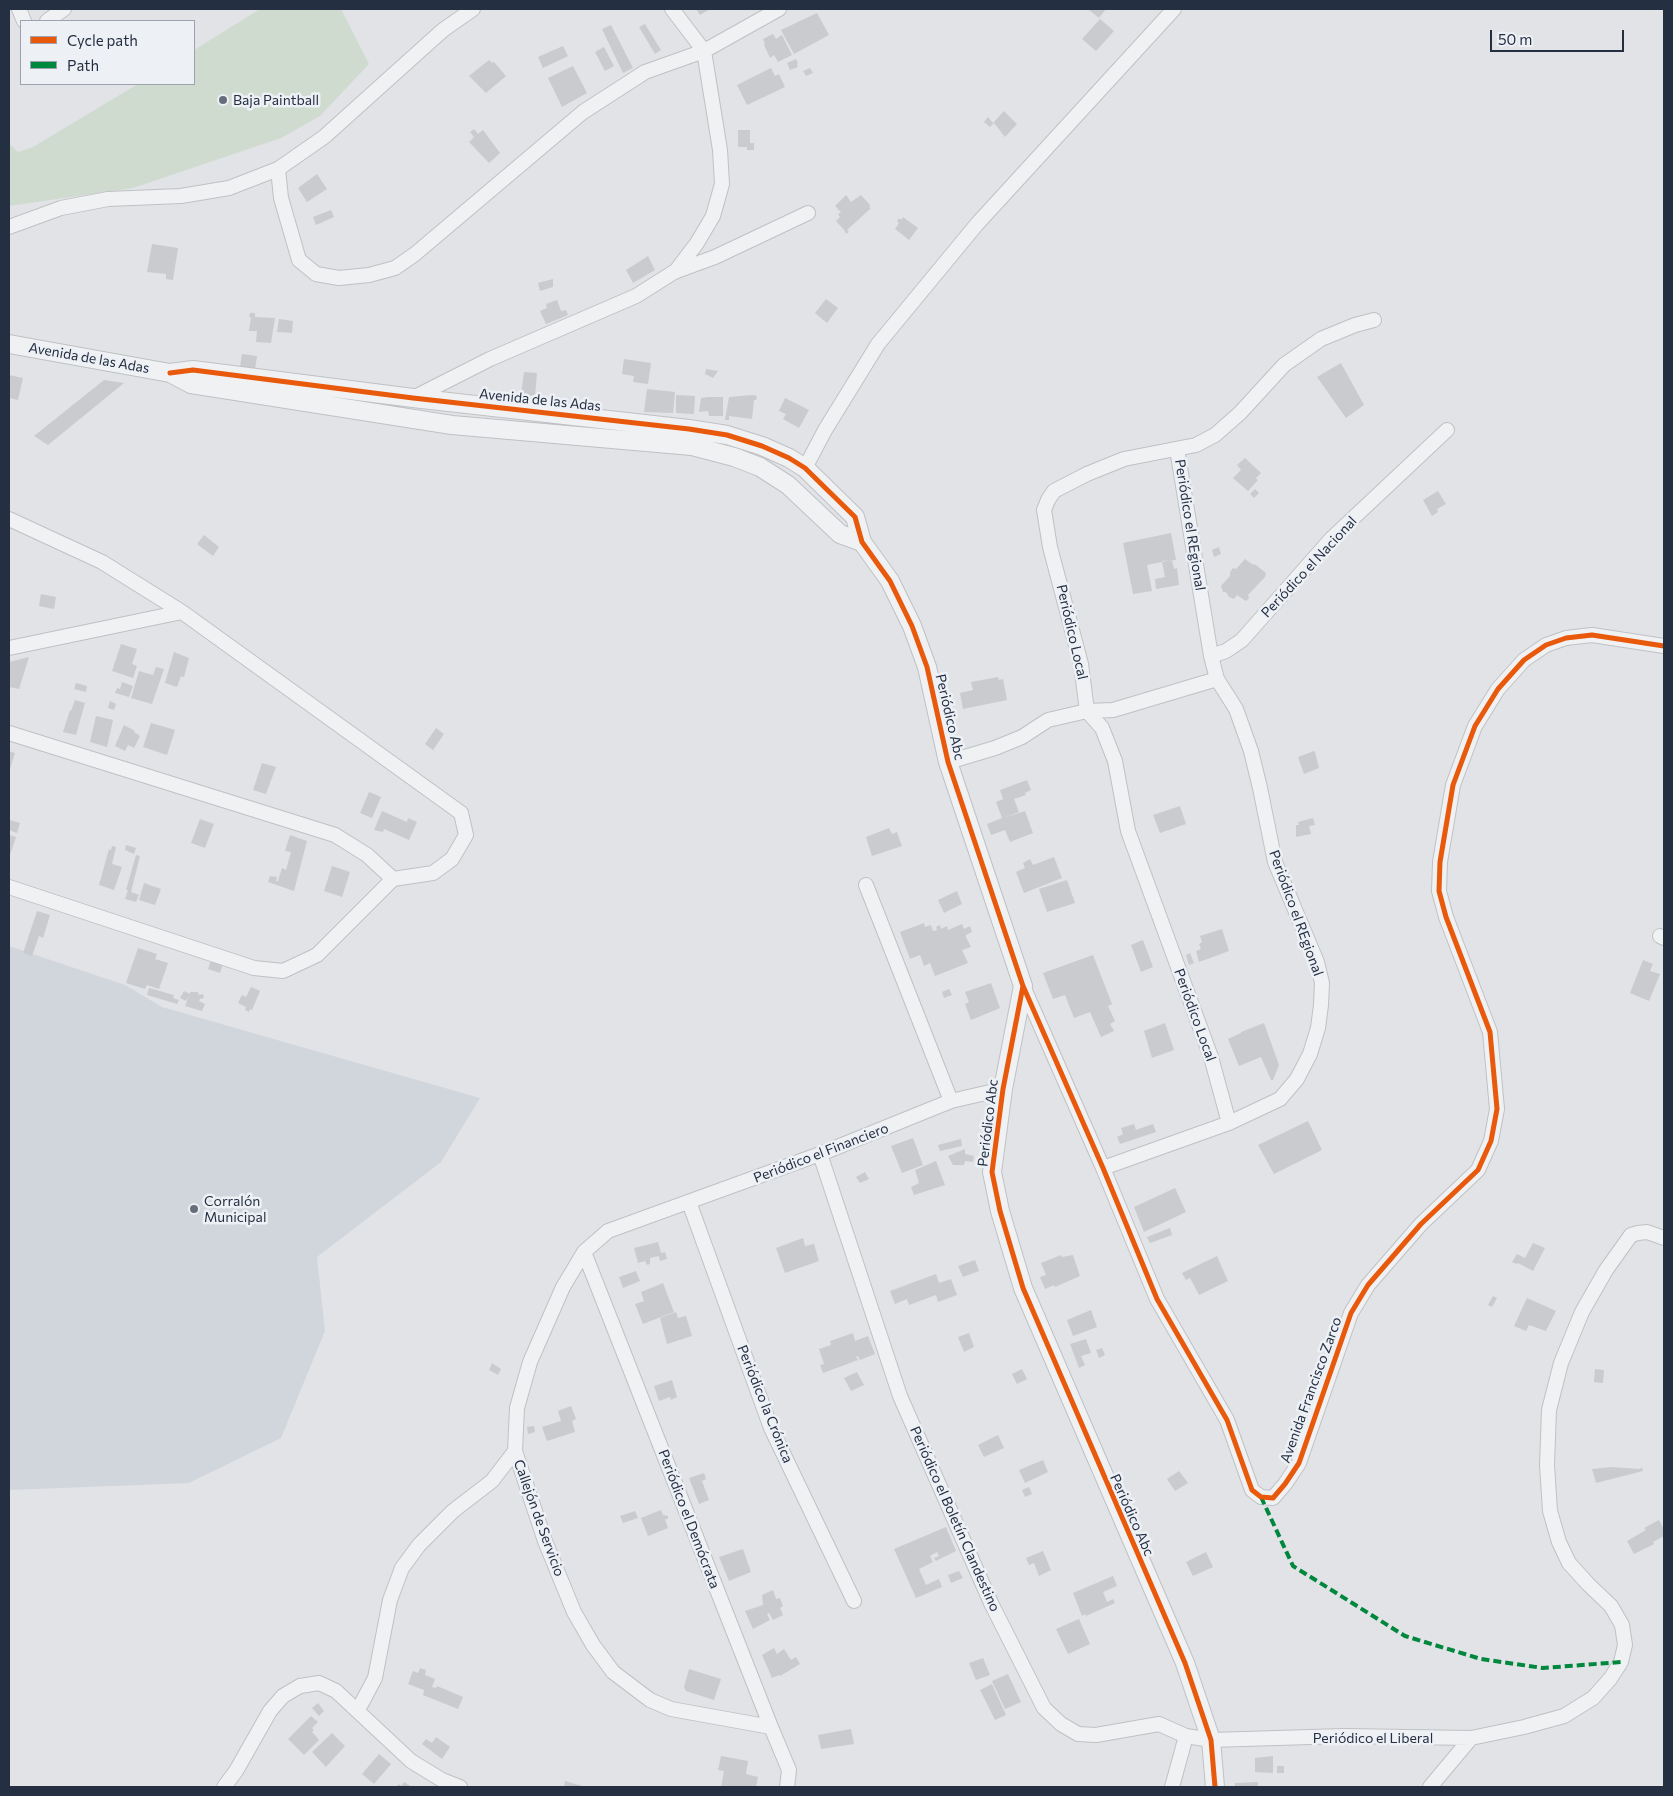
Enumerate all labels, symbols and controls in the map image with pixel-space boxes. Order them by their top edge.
legend [20,20,195,85]
scale bar [1493,20,1627,52]
text: 50 m [1498,30,1532,48]
text: Cycle path [67,31,138,49]
text: Path [67,56,99,74]
place label: Baja Paintball [233,92,319,108]
marker: Baja Paintball [217,94,229,106]
street label: Avenida de las Adas [27,339,151,377]
street label: Avenida de las Adas [478,385,602,415]
street label: Periódico el REgional [1171,458,1209,592]
street label: Periódico el Nacional [1258,513,1360,621]
street label: Periódico Local [1053,583,1091,681]
street label: Periódico Abc [932,672,968,762]
street label: Periódico el REgional [1265,848,1327,978]
street label: Periódico Local [1170,966,1220,1064]
street label: Periódico Abc [974,1078,1002,1168]
street label: Periódico el Financiero [751,1119,891,1187]
place label: Corralón Municipal [204,1193,266,1226]
marker: Corralón Municipal [188,1203,200,1215]
street label: Avenida Francisco Zarco [1277,1315,1345,1465]
street label: Periódico la Crónica [734,1343,796,1465]
street label: Periódico el Boletín Clandestino [906,1424,1004,1614]
street label: Periódico el Demócrata [655,1447,723,1591]
street label: Callejón de Servicio [510,1457,568,1579]
street label: Periódico Abc [1106,1471,1158,1559]
street label: Periódico el Liberal [1313,1730,1433,1746]

